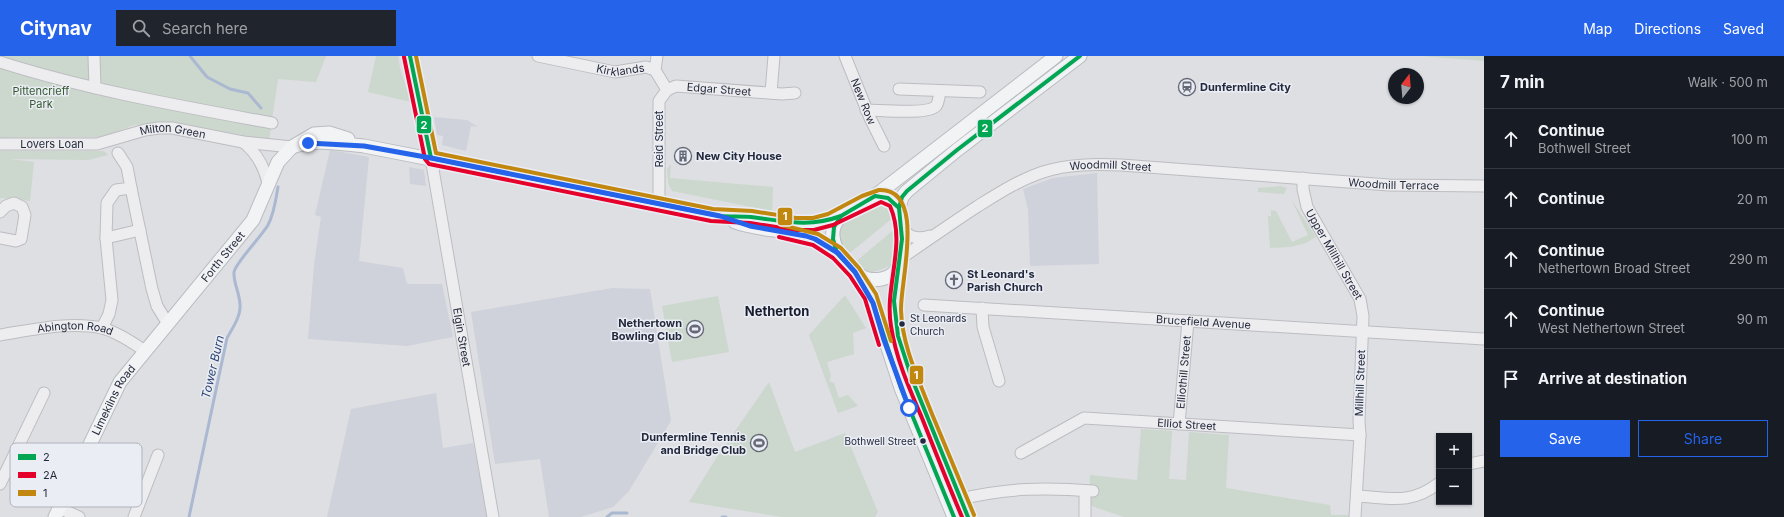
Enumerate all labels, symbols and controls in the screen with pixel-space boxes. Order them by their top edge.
search box [116,10,396,46]
text: Citynav [20,17,92,40]
icon: search [130,17,152,39]
text: Search here [162,19,248,38]
text: Map [1583,20,1612,37]
text: Directions [1634,20,1701,37]
text: Saved [1723,20,1764,37]
street label: Kirklands [595,60,646,79]
north arrow [1388,68,1424,104]
text: 7 min [1500,72,1545,92]
text: Walk · 500 m [1688,74,1768,90]
street label: New Row [848,76,879,127]
station icon: Dunfermline City [1177,77,1197,97]
street label: Edgar Street [686,80,752,99]
place label: Dunfermline City [1200,80,1291,94]
park label: Pittencrieff Park [13,84,69,111]
street label: Reid Street [652,110,666,167]
line badge: 2 [416,115,432,134]
text: 2 [421,118,428,132]
line badge: 2 [977,119,993,138]
street label: Milton Green [138,121,207,141]
text: 2 [982,121,989,135]
text: Continue [1538,121,1605,140]
icon: ahead [1500,128,1522,150]
text: 100 m [1731,131,1768,147]
route end [299,134,317,152]
street label: Lovers Loan [20,137,84,151]
text: Bothwell Street [1538,140,1631,156]
building icon: New City House [673,146,693,166]
place label: New City House [696,149,782,163]
street label: Woodmill Street [1069,158,1152,174]
street label: Woodmill Terrace [1348,175,1439,193]
icon: ahead [1500,188,1522,210]
text: Continue [1538,189,1605,208]
text: 20 m [1737,191,1768,207]
line badge: 1 [777,207,793,226]
street label: Upper Millhill Street [1303,207,1366,302]
text: 1 [783,209,788,223]
street label: Forth Street [198,228,248,285]
text: Continue [1538,241,1605,260]
icon: ahead [1500,248,1522,270]
text: 290 m [1729,251,1768,267]
text: Nethertown Broad Street [1538,260,1690,276]
place label: St Leonard's Parish Church [967,267,1043,294]
church icon: St Leonard's Parish Church [944,270,964,290]
text: Continue [1538,301,1605,320]
district label: Netherton [745,303,809,319]
street label: Elgin Street [450,307,474,368]
icon: ahead [1500,308,1522,330]
text: 90 m [1737,311,1768,327]
place label: St Leonards Church [910,312,967,337]
street label: Brucefield Avenue [1156,312,1251,332]
place label: Nethertown Bowling Club [612,316,682,343]
street label: Abington Road [36,318,115,338]
sports icon: Nethertown Bowling Club [685,319,705,339]
marker: St Leonards Church [897,319,907,329]
text: West Nethertown Street [1538,320,1685,336]
water label: Tower Burn [198,334,227,400]
street label: Elliothill Street [1173,335,1194,409]
street label: Millhill Street [1352,349,1368,417]
street label: Limekilns Road [89,362,138,437]
line badge: 1 [909,365,924,385]
text: 1 [914,368,919,382]
icon: arrive [1500,368,1522,390]
text: Arrive at destination [1538,369,1687,388]
route start [900,399,918,417]
street label: Elliot Street [1157,416,1217,433]
button: Save [1500,420,1630,457]
button: Share [1638,420,1768,457]
place label: Dunfermline Tennis and Bridge Club [641,430,746,457]
sports icon: Dunfermline Tennis and Bridge Club [749,433,769,453]
map controls [1436,433,1472,505]
button: + [1436,433,1472,469]
place label: Bothwell Street [845,435,917,447]
marker: Bothwell Street [918,436,928,446]
legend [10,443,142,507]
text: 2 [43,450,50,464]
text: 2A [43,468,58,482]
button: − [1436,469,1472,505]
text: 1 [43,486,47,500]

